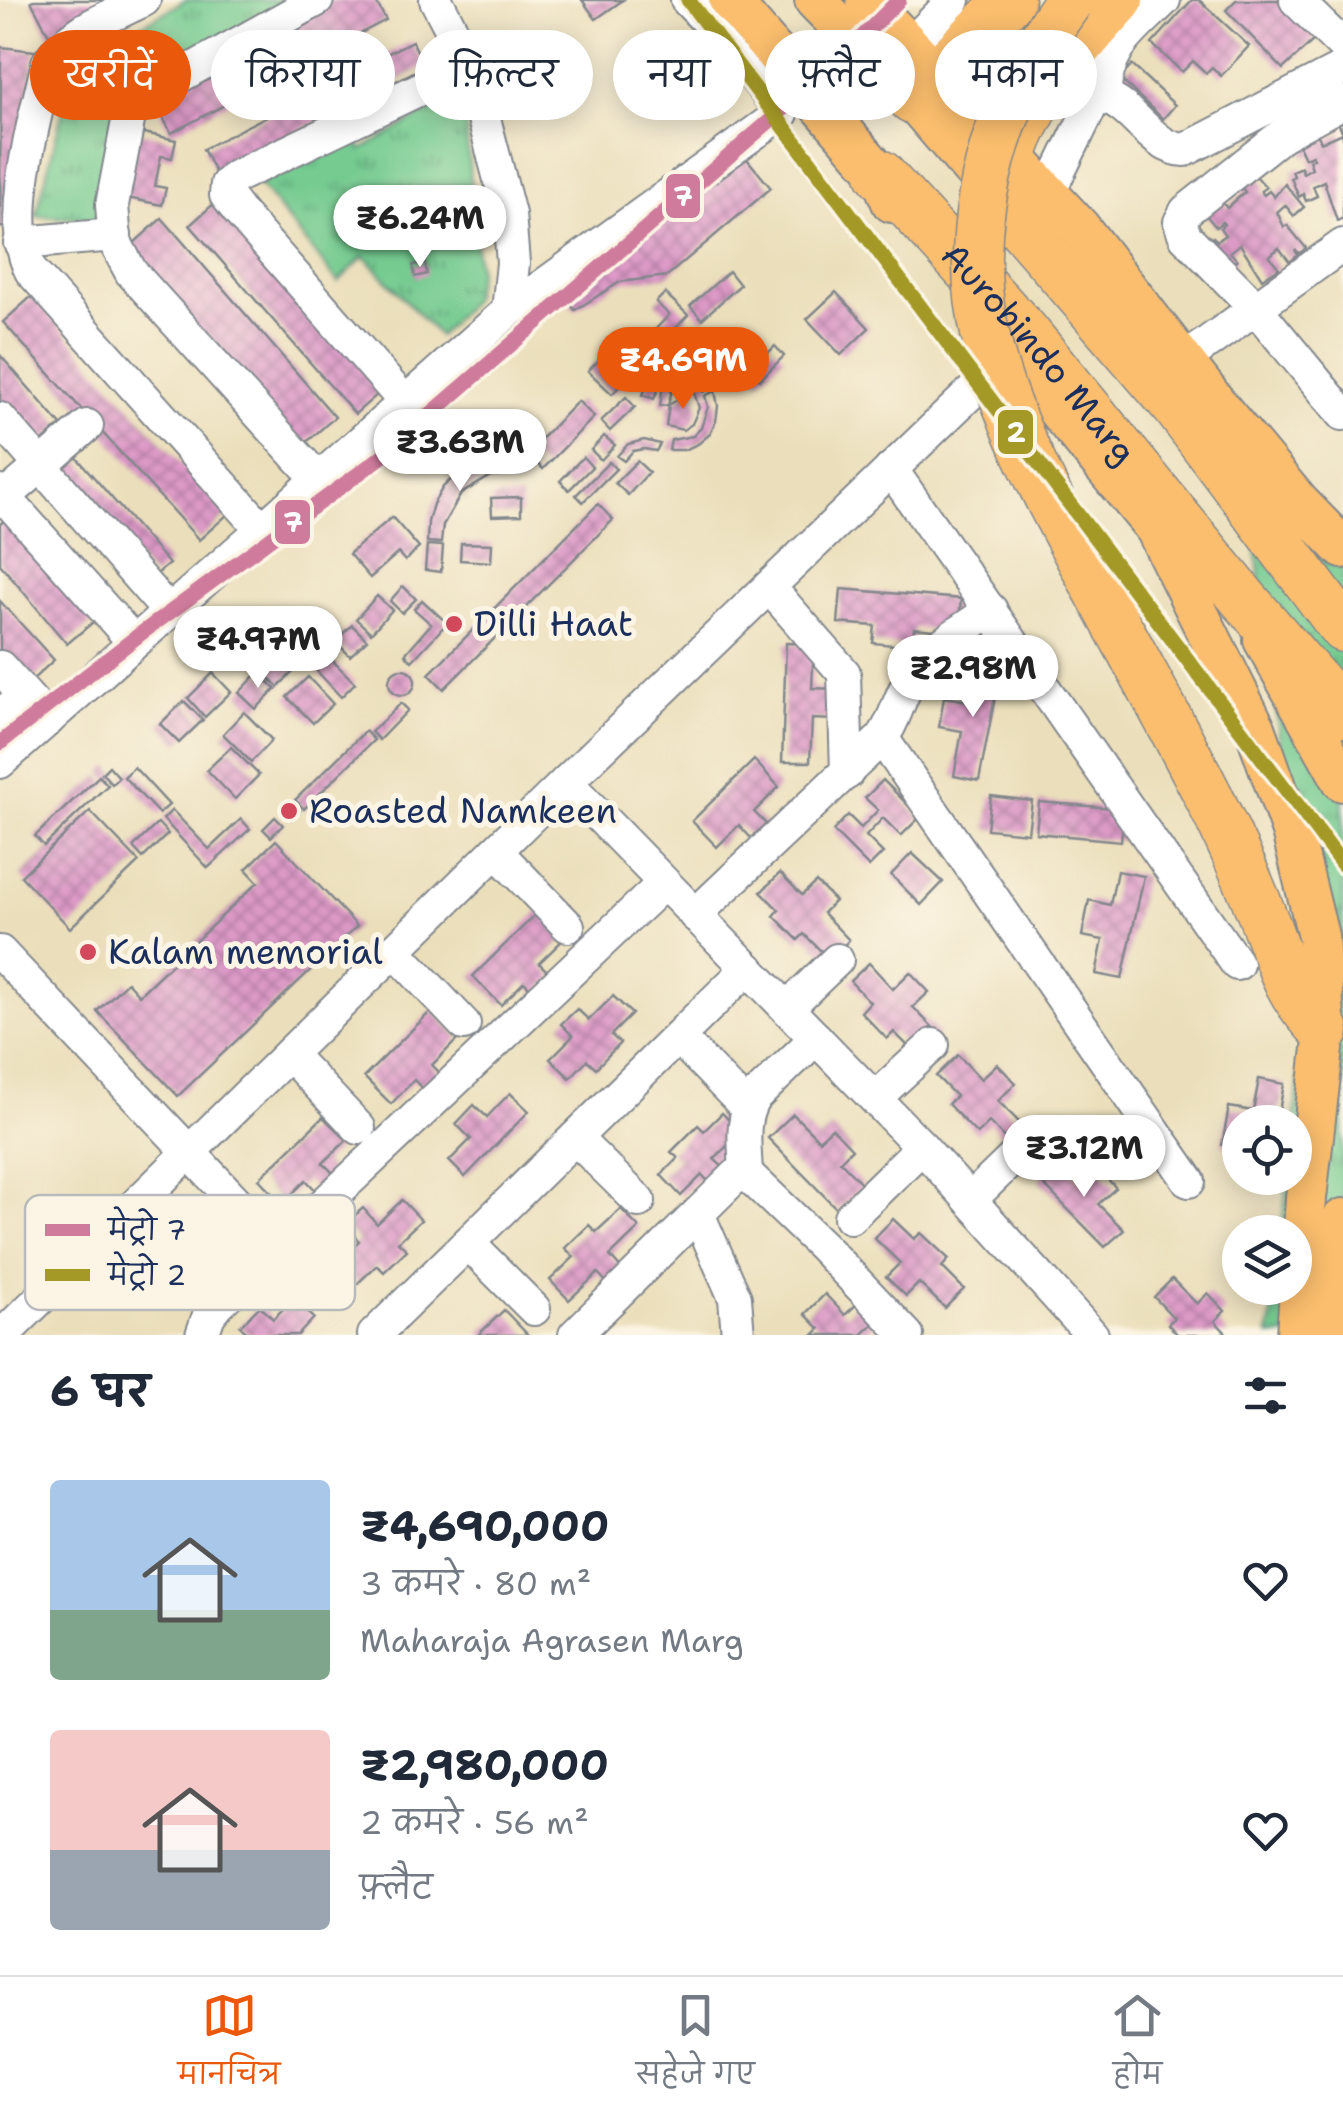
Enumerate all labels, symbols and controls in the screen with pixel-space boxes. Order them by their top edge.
chip: खरीदें [30,30,191,120]
chip: किराया [211,30,395,120]
chip: फ़िल्टर [415,30,593,120]
chip: नया [613,30,745,120]
chip: फ़्लैट [765,30,915,120]
chip: मकान [935,30,1097,120]
line badge: 7 [664,172,702,220]
text: 7 [673,177,693,215]
pin: ₹6.24M [339,185,501,270]
text: ₹6.24M [355,196,485,239]
street label: Aurobindo Marg [931,232,1148,474]
pin: ₹4.69M [602,327,764,412]
text: ₹4.69M [619,338,747,381]
line badge: 2 [996,408,1035,456]
pin: ₹3.63M [379,409,541,494]
text: 2 [1006,413,1026,451]
text: ₹3.63M [395,420,525,463]
line badge: 7 [273,498,312,546]
text: 7 [283,503,303,541]
place label: Dilli Haat [474,600,633,647]
pin: ₹4.97M [177,606,339,691]
marker: Dilli Haat [443,613,465,635]
text: ₹4.97M [195,617,321,660]
pin: ₹2.98M [892,635,1054,720]
text: ₹2.98M [909,646,1037,689]
place label: Roasted Namkeen [309,787,617,834]
marker: Roasted Namkeen [278,800,300,822]
place label: Kalam memorial [108,928,383,975]
marker: Kalam memorial [77,941,99,963]
map controls [1222,1105,1312,1305]
button: locate [1222,1105,1312,1195]
pin: ₹3.12M [1003,1115,1165,1200]
text: ₹3.12M [1025,1126,1143,1169]
legend [25,1195,355,1310]
text: मेट्रो 7 [106,1206,186,1249]
button: layers [1222,1215,1312,1305]
text: मेट्रो 2 [106,1251,186,1294]
text: 6 घर [50,1363,150,1419]
icon: filters [1238,1368,1293,1423]
text: ₹4,690,000 [360,1498,609,1554]
icon: home [130,1520,250,1640]
icon: heart [1238,1553,1293,1608]
text: 3 कमरे · 80 m² [360,1562,591,1605]
text: Maharaja Agrasen Marg [360,1619,744,1662]
text: ₹2,980,000 [360,1737,609,1793]
icon: home [130,1770,250,1890]
text: 2 कमरे · 56 m² [360,1801,589,1844]
icon: heart [1238,1803,1293,1858]
text: फ़्लैट [360,1866,433,1909]
tab: मानचित्र [178,1988,280,2105]
tab: सहेजे गए [636,1988,755,2105]
tab: होम [1110,1988,1165,2105]

